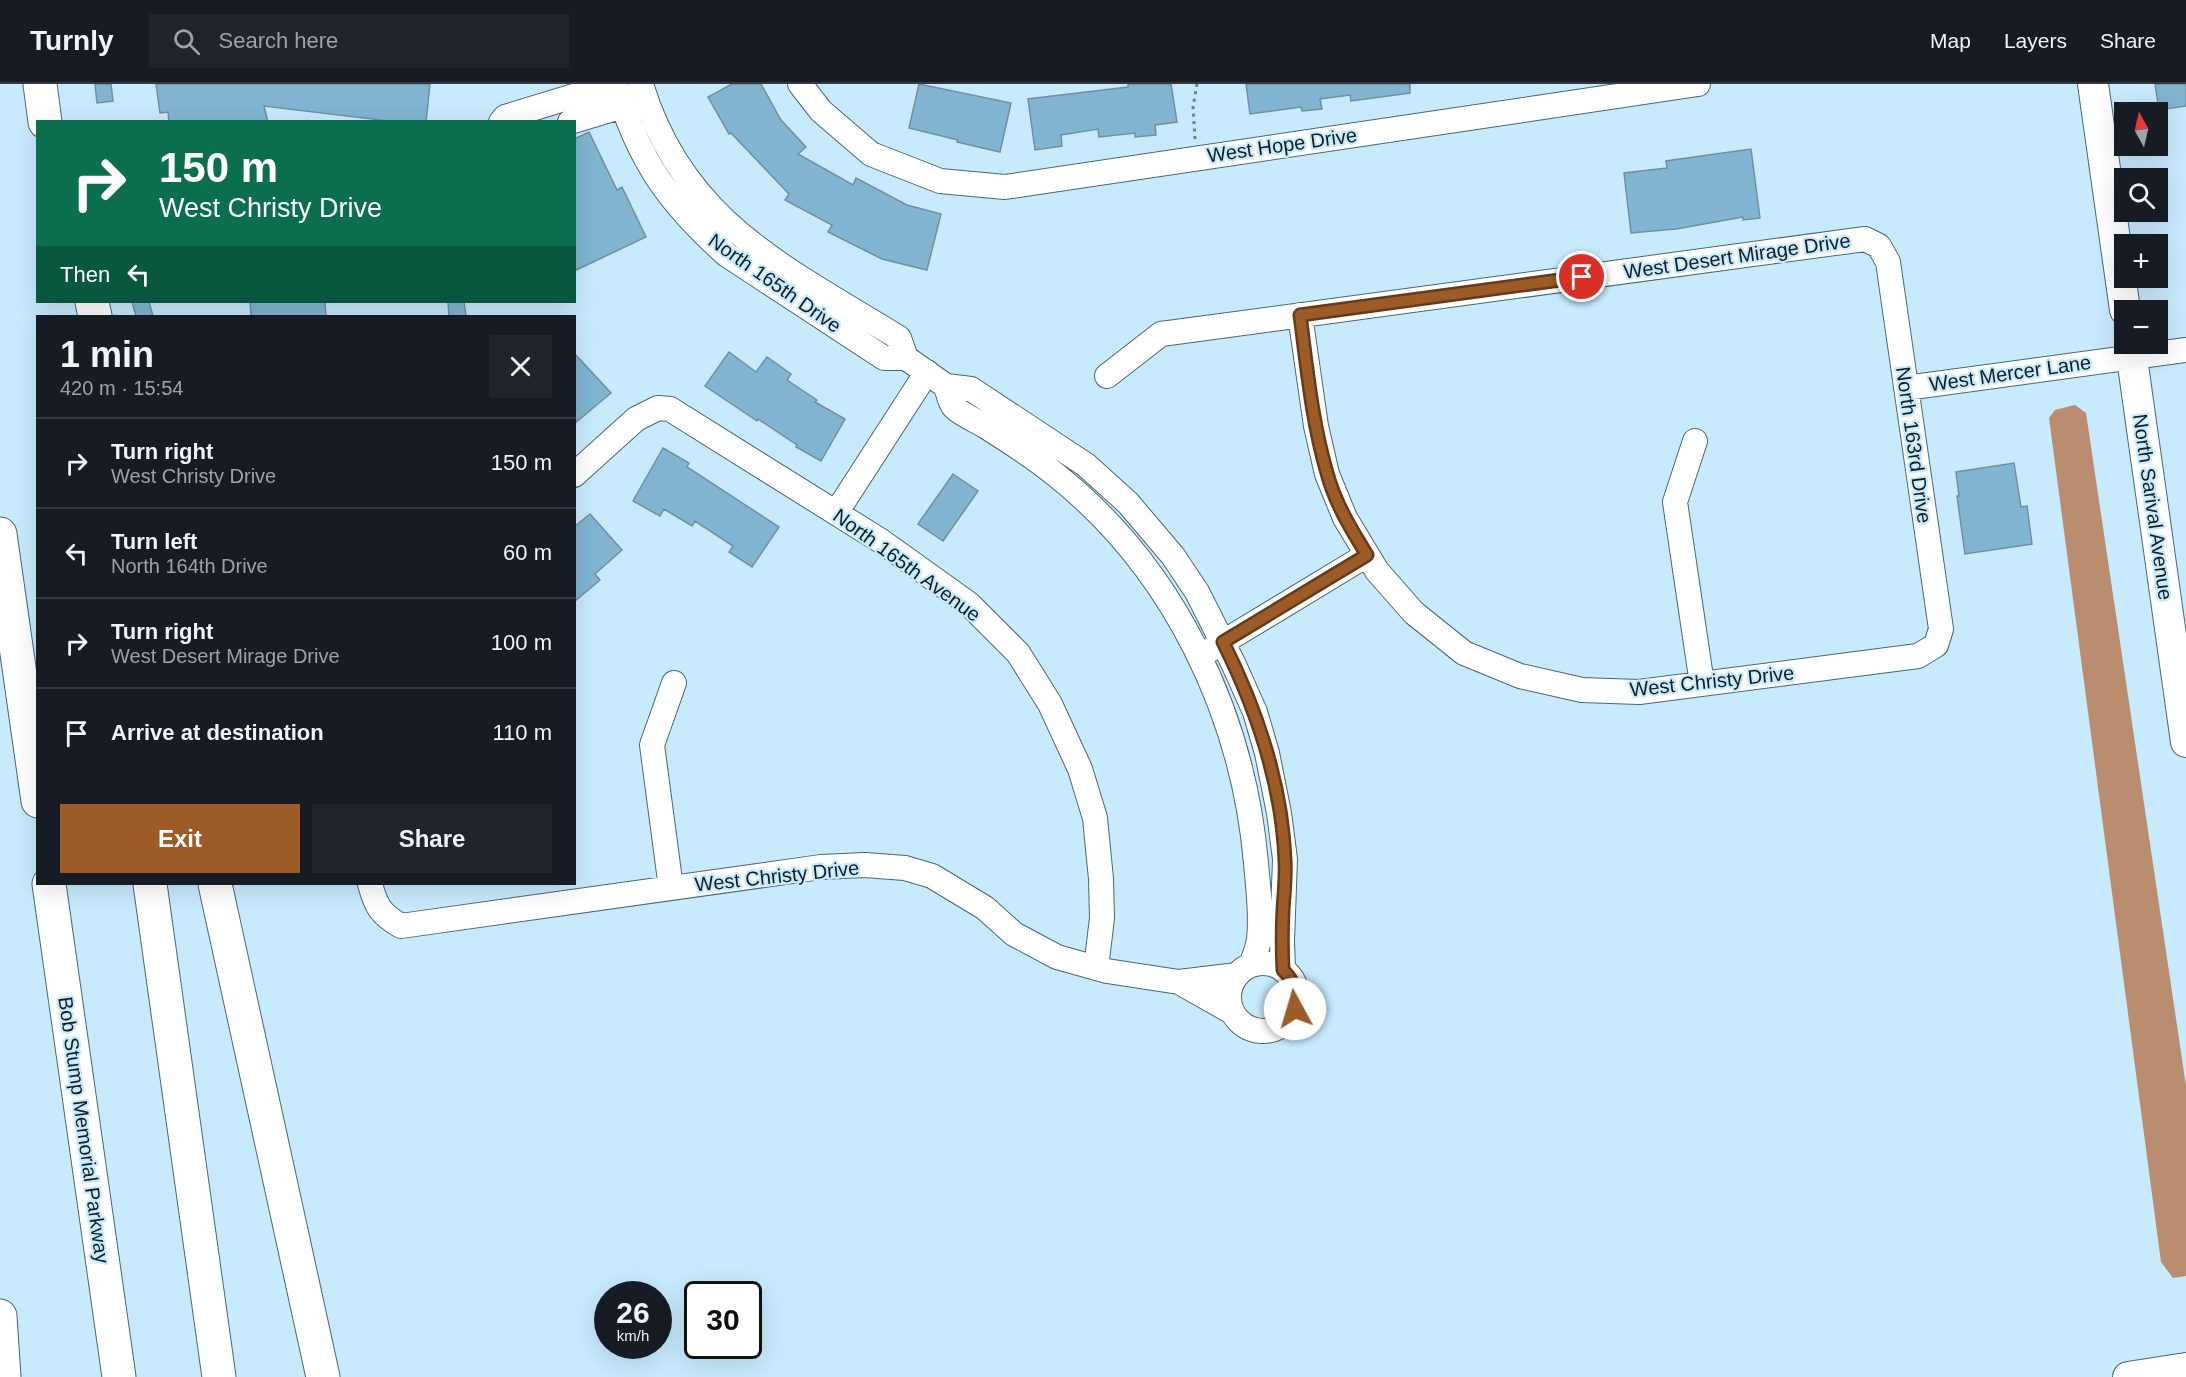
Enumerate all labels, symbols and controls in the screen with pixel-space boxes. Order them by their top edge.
search box [149,14,569,68]
text: Turnly [30,25,113,56]
icon: search [170,25,203,58]
text: Search here [218,28,338,53]
text: Map [1930,29,1971,52]
text: Layers [2004,29,2067,52]
text: Share [2100,29,2156,52]
north arrow [2114,102,2168,156]
map controls [2114,102,2168,354]
street label: West Hope Drive [1206,124,1358,166]
icon: right [60,144,138,222]
text: 150 m [159,144,278,191]
button: search [2114,168,2168,222]
text: West Christy Drive [159,193,382,223]
street label: North 165th Drive [704,229,846,337]
street label: West Desert Mirage Drive [1622,229,1852,283]
button: + [2114,234,2168,288]
pin [1556,251,1607,302]
icon: left [122,258,155,291]
icon: arrive [1565,260,1598,293]
text: Then [60,262,110,287]
button: − [2114,300,2168,354]
text: 1 min [60,334,154,375]
button: close [489,335,552,398]
street label: West Mercer Lane [1928,351,2092,395]
street label: North 163rd Drive [1892,365,1936,525]
text: 420 m · 15:54 [60,377,183,399]
street label: North Sarival Avenue [2129,413,2177,601]
text: Turn right [111,439,213,464]
icon: right [60,447,93,480]
text: 150 m [491,450,552,475]
text: West Christy Drive [111,465,276,487]
street label: North 165th Avenue [829,504,985,626]
text: Turn left [111,529,197,554]
icon: left [60,537,93,570]
text: 60 m [503,540,552,565]
text: North 164th Drive [111,555,268,577]
text: Turn right [111,619,213,644]
icon: right [60,627,93,660]
text: 100 m [491,630,552,655]
text: West Desert Mirage Drive [111,645,340,667]
street label: West Christy Drive [1629,661,1795,701]
icon: arrive [60,717,93,750]
text: Arrive at destination [111,720,324,745]
text: 110 m [492,720,552,745]
button: Exit [60,804,300,873]
button: Share [312,804,552,873]
street label: West Christy Drive [694,856,860,896]
position arrow [1263,977,1327,1041]
street label: Bob Stump Memorial Parkway [54,995,114,1265]
speed limit sign: 30 [684,1281,762,1359]
text: 26 [616,1296,650,1329]
text: km/h [617,1327,649,1344]

